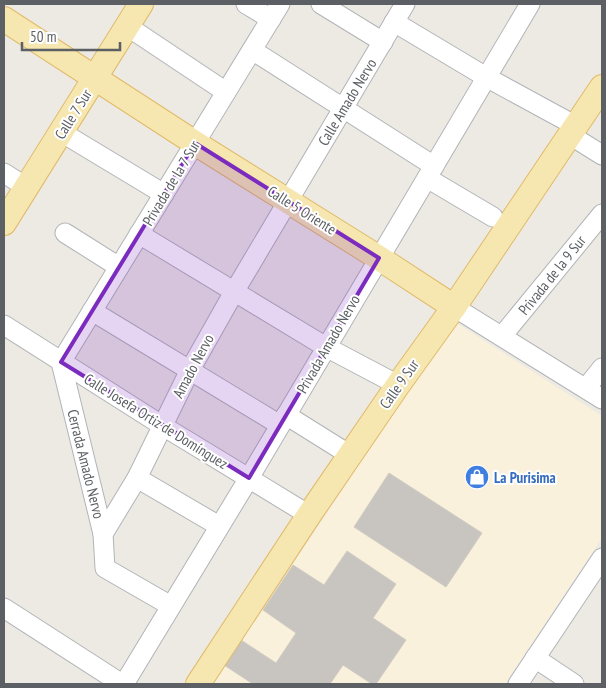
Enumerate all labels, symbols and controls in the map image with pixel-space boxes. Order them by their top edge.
scale bar [22,20,120,52]
text: 50 m [30,27,56,46]
street label: Calle Amado Nervo [314,55,380,149]
street label: Calle 7 Sur [50,85,96,143]
street label: Privada de la 7 Sur [138,136,204,229]
street label: Calle 5 Oriente [264,181,340,239]
street label: Privada de la 9 Sur [514,231,590,319]
street label: Privada Amado Nervo [292,291,364,397]
street label: Amado Nervo [168,331,218,401]
street label: Calle 9 Sur [375,355,423,412]
street label: Calle Josefa Ortiz de Domínguez [81,369,231,473]
street label: Cerrada Amado Nervo [63,407,109,521]
shop icon: La Purisima [464,464,490,490]
place label: La Purisima [494,468,556,487]

